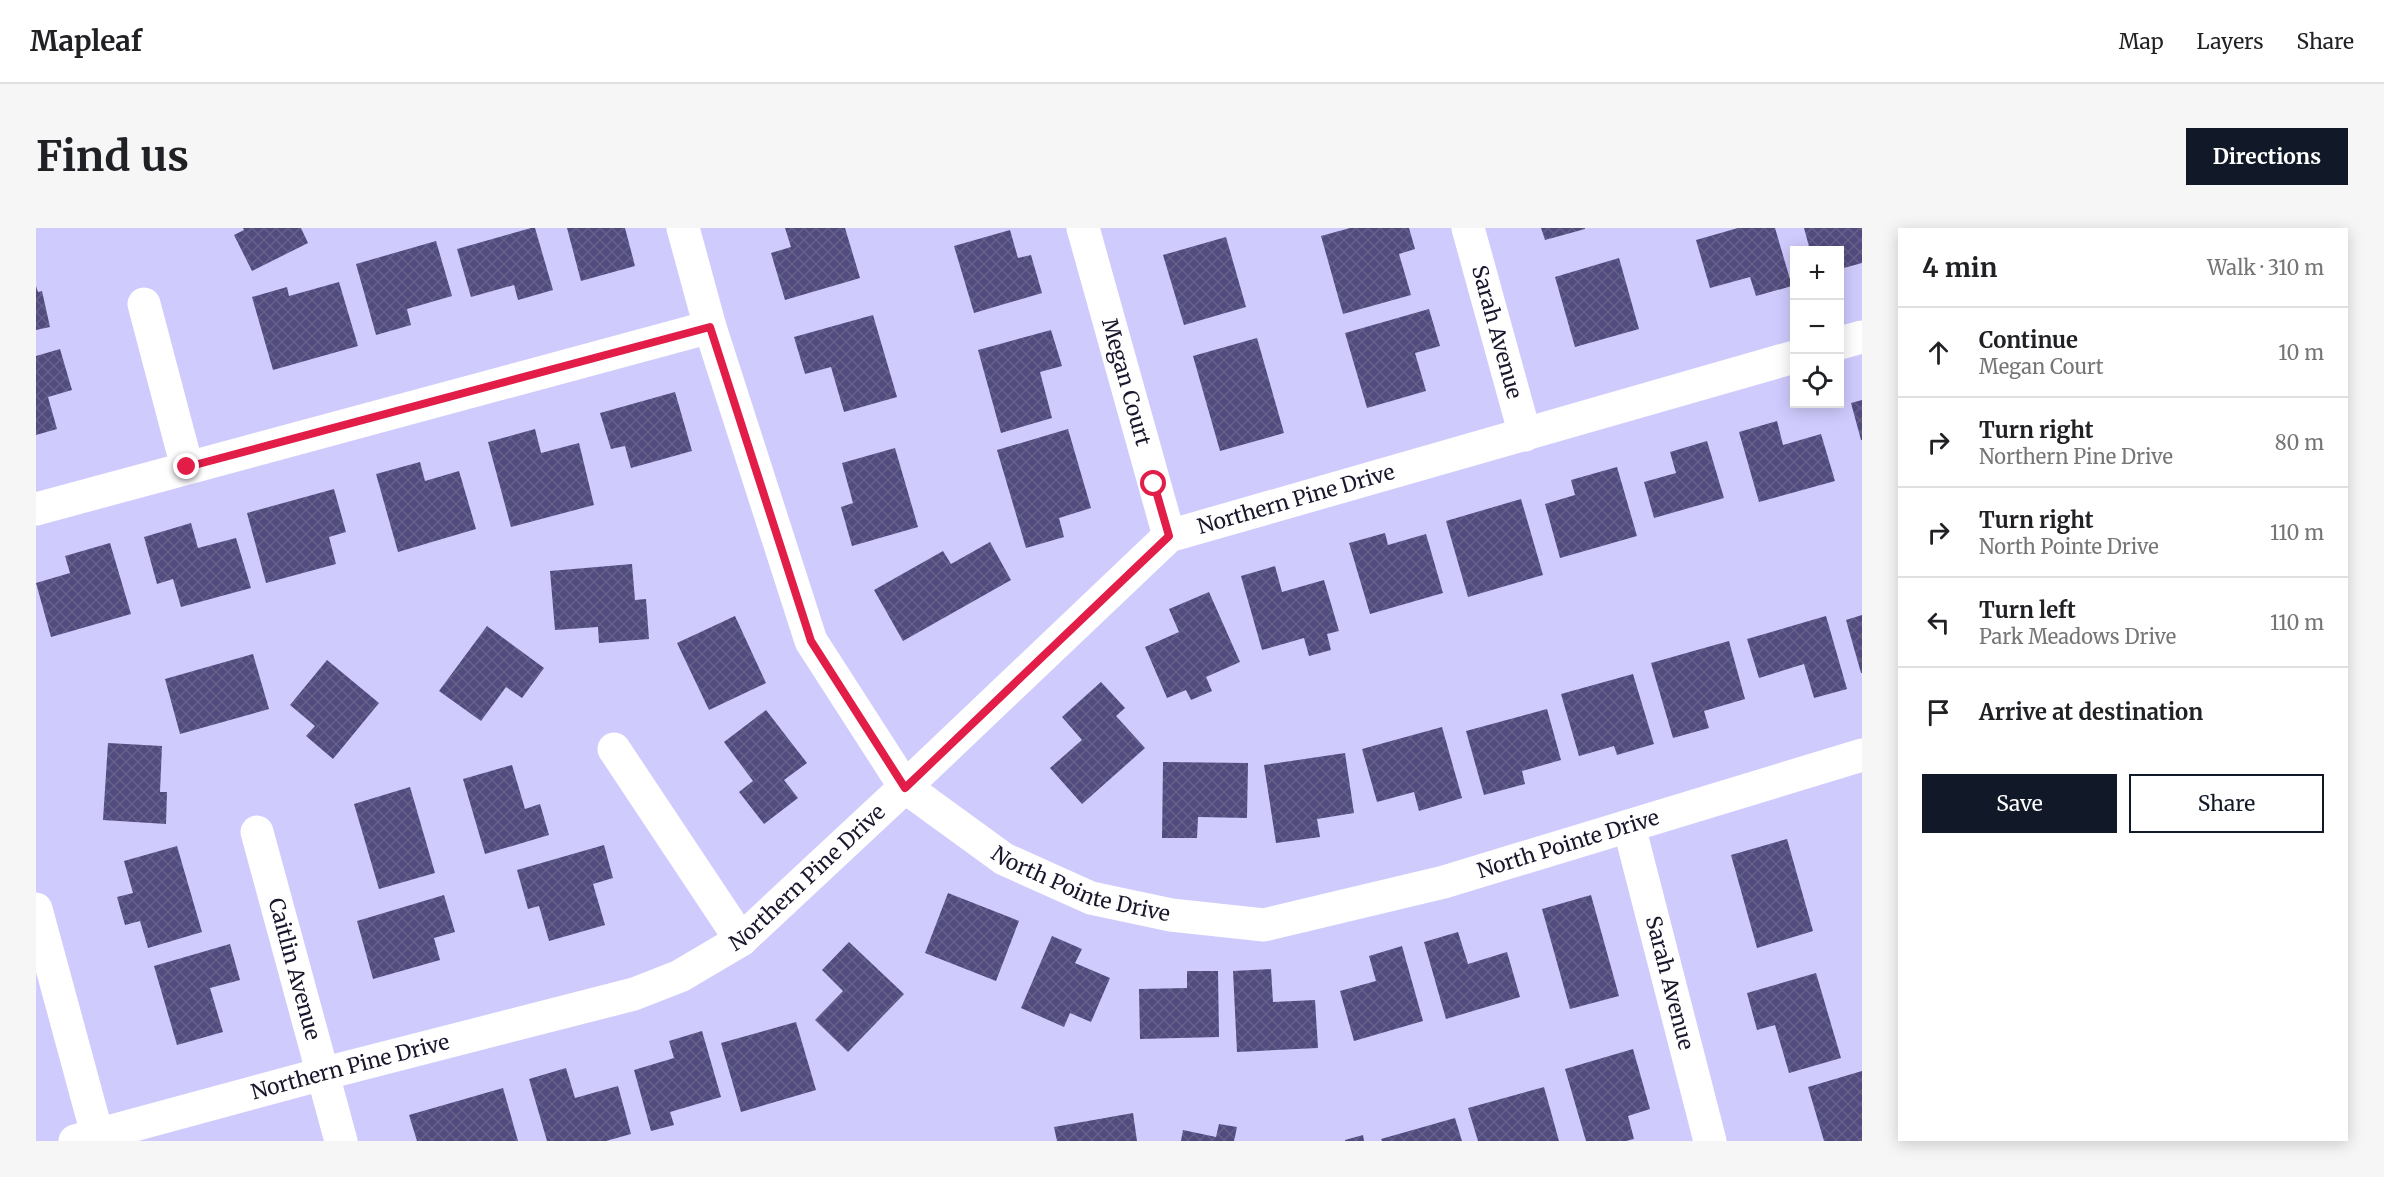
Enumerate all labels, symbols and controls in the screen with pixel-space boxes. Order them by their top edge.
text: Mapleaf [30,23,142,59]
text: Map [2119,28,2164,55]
text: Layers [2197,28,2264,55]
text: Share [2297,28,2354,55]
button: Directions [2186,128,2348,185]
text: Find us [36,130,189,182]
map controls [1790,246,1844,408]
button: + [1790,246,1844,300]
text: 4 min [1922,251,1997,284]
text: Walk · 310 m [2207,255,2324,280]
street label: Sarah Avenue [1466,262,1528,402]
button: − [1790,300,1844,354]
street label: Megan Court [1096,315,1157,449]
text: Continue [1979,326,2078,354]
icon: ahead [1922,336,1955,369]
text: 10 m [2278,340,2324,365]
button: locate [1790,354,1844,408]
text: Megan Court [1979,354,2104,379]
text: Turn right [1979,416,2093,444]
icon: right [1922,426,1955,459]
text: 80 m [2275,430,2324,455]
text: Northern Pine Drive [1979,444,2173,469]
route end [173,453,199,479]
street label: Northern Pine Drive [1194,458,1398,540]
route start [1140,470,1166,496]
text: Turn right [1979,506,2093,534]
icon: right [1922,516,1955,549]
text: 110 m [2270,520,2324,545]
text: North Pointe Drive [1979,534,2159,559]
text: Turn left [1979,596,2076,624]
icon: left [1922,606,1955,639]
text: 110 m [2270,610,2324,635]
text: Park Meadows Drive [1979,624,2176,649]
icon: arrive [1922,696,1955,729]
text: Arrive at destination [1979,698,2203,726]
button: Save [1922,774,2117,833]
button: Share [2129,774,2324,833]
street label: Northern Pine Drive [724,798,891,957]
street label: North Pointe Drive [1474,803,1662,884]
street label: North Pointe Drive [986,840,1173,927]
street label: Caitlin Avenue [263,895,327,1043]
street label: Sarah Avenue [1640,913,1700,1053]
street label: Northern Pine Drive [248,1028,452,1106]

